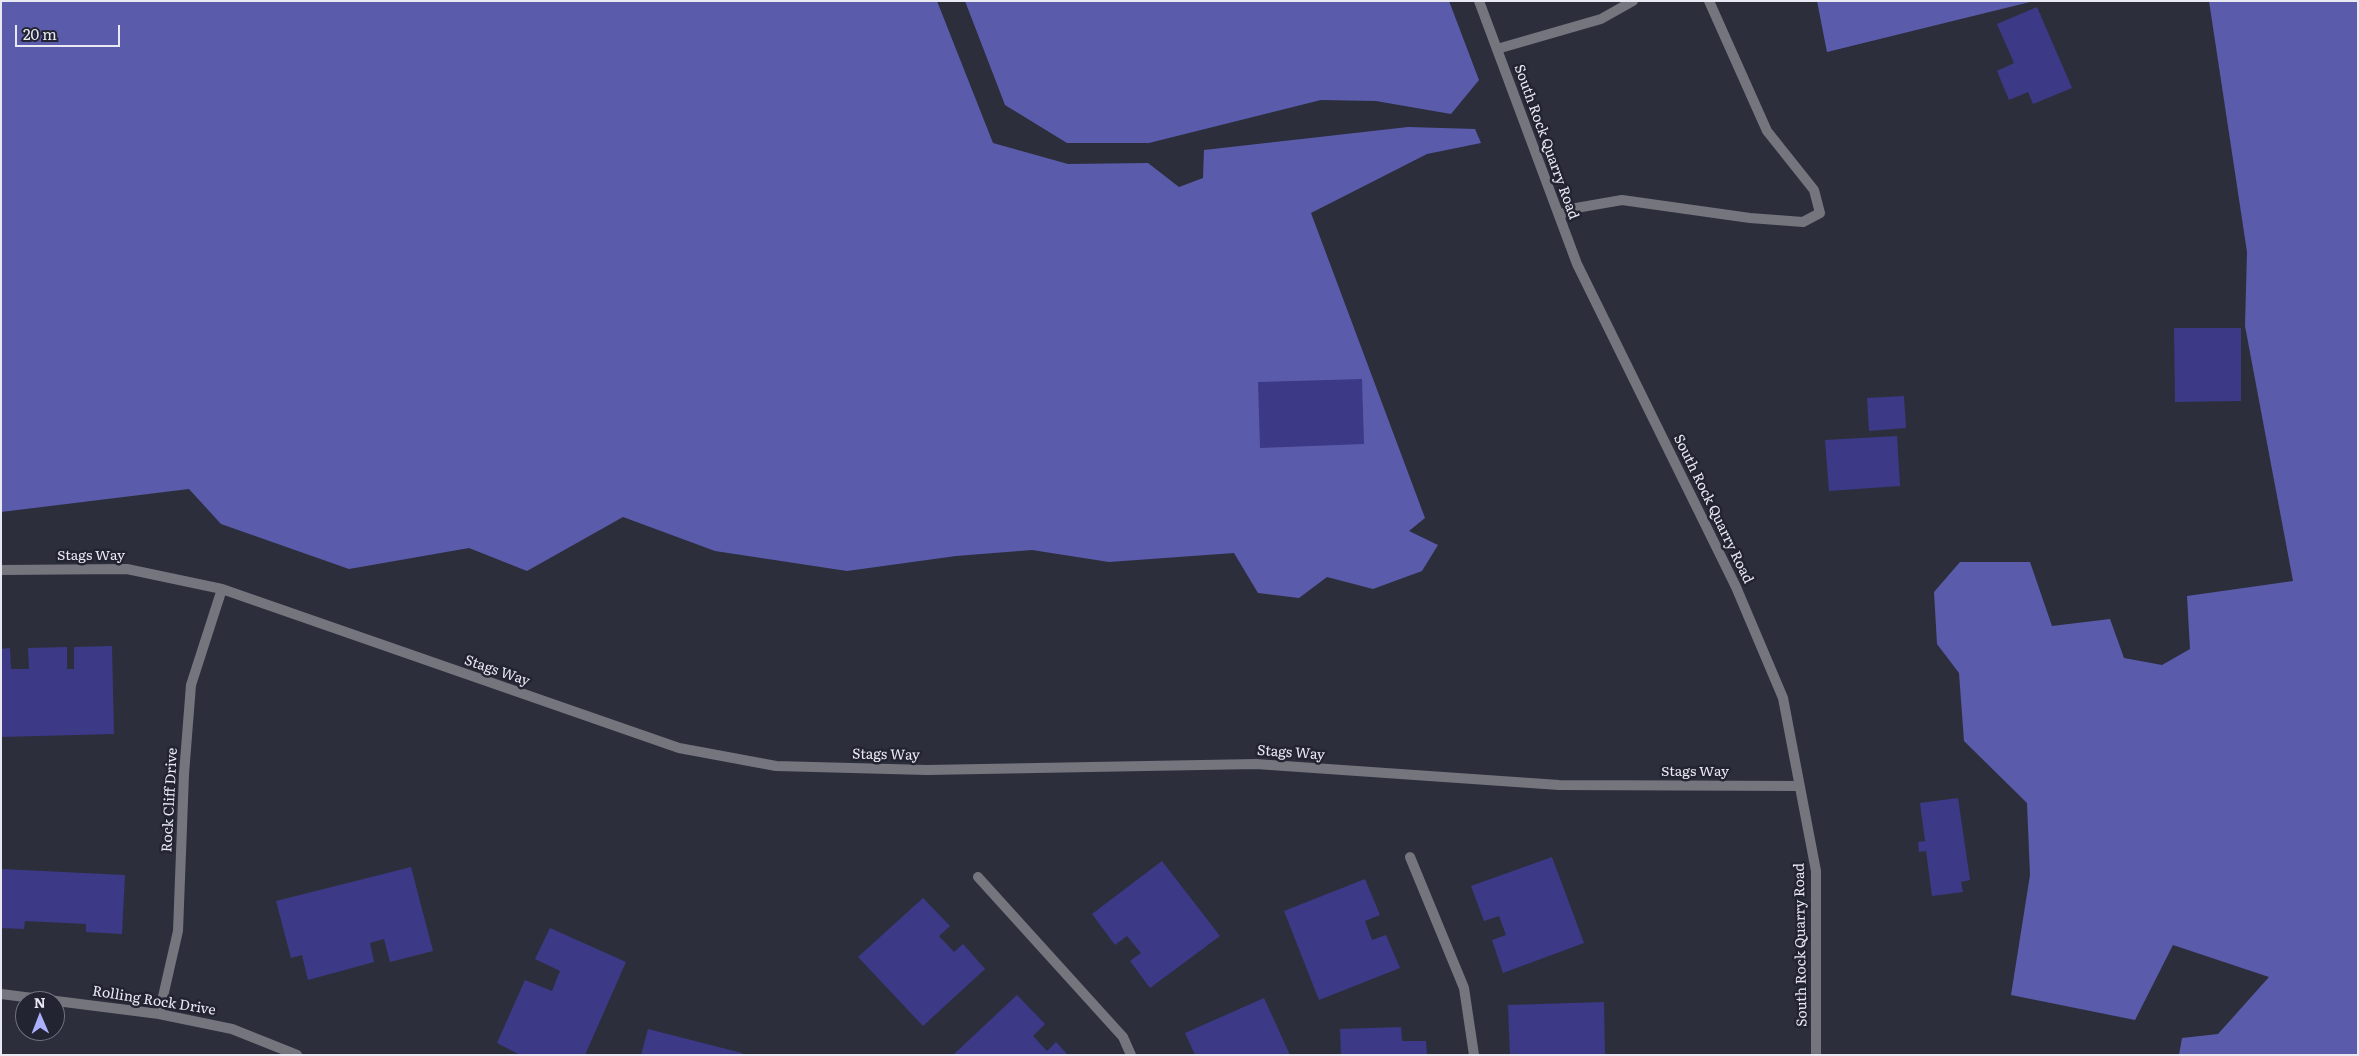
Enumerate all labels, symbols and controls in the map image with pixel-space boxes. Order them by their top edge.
scale bar [18,15,122,47]
text: 20 m [23,22,57,45]
street label: South Rock Quarry Road [1510,62,1582,222]
street label: South Rock Quarry Road [1670,432,1756,586]
street label: Stags Way [57,548,125,564]
street label: Stags Way [462,652,532,690]
street label: Stags Way [1257,742,1325,764]
street label: Stags Way [852,746,920,764]
street label: Rock Cliff Drive [159,747,181,853]
street label: Stags Way [1661,764,1729,780]
street label: South Rock Quarry Road [1791,863,1811,1027]
street label: Rolling Rock Drive [91,983,217,1019]
north arrow [15,991,65,1041]
text: N [34,992,46,1012]

